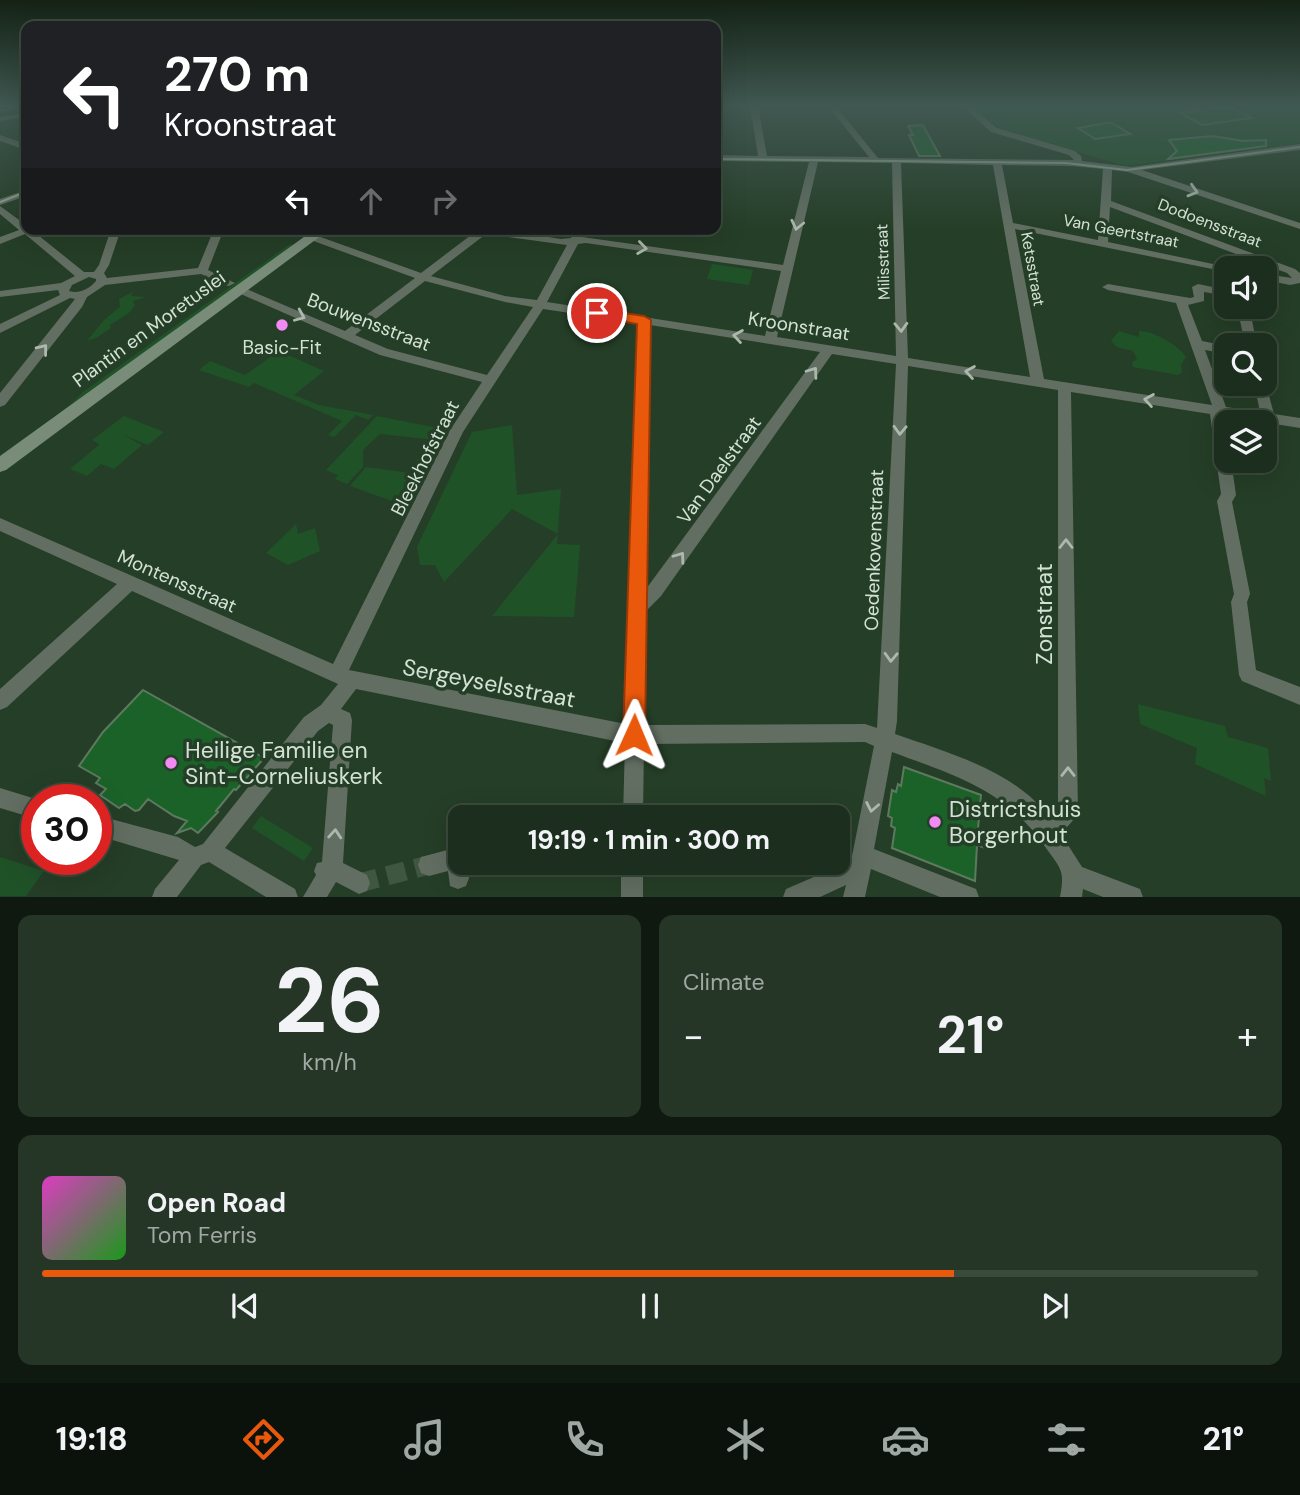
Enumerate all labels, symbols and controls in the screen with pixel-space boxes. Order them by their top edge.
text: 270 m [164,42,310,106]
icon: left [49,49,140,140]
text: Kroonstraat [164,104,337,146]
icon: left [279,182,317,220]
icon: ahead [352,182,390,220]
icon: right [425,182,463,220]
one-way arrow [1186,183,1199,197]
street label: Dodoensstraat [1155,194,1265,252]
street label: Van Geertstraat [1061,209,1181,253]
one-way arrow [791,219,806,231]
street label: Milisstraat [871,224,895,300]
street label: Ketsstraat [1016,230,1050,308]
one-way arrow [636,240,648,255]
map controls [1214,256,1277,473]
button: sound [1214,256,1277,319]
street label: Plantin en Moretuslei [68,265,230,393]
pin [567,283,627,343]
street label: Bouwensstraat [304,287,434,357]
icon: arrive [578,294,616,332]
street label: Kroonstraat [746,306,852,346]
one-way arrow [293,308,306,322]
marker: Basic-Fit [274,317,290,333]
one-way arrow [893,323,909,333]
one-way arrow [732,329,744,344]
button: search [1214,333,1277,396]
place label: Basic-Fit [242,335,322,360]
one-way arrow [35,344,47,357]
one-way arrow [964,365,976,380]
one-way arrow [805,367,817,380]
one-way arrow [1143,392,1155,407]
street label: Bleekhofstraat [385,396,465,520]
button: layers [1214,410,1277,473]
street label: Van Daelstraat [671,411,767,529]
one-way arrow [892,425,907,436]
street label: Oedenkovenstraat [859,469,889,631]
one-way arrow [1058,538,1074,549]
street label: Montensstraat [113,544,241,618]
one-way arrow [672,552,684,564]
street label: Zonstraat [1029,563,1059,665]
street label: Sergeyselsstraat [400,652,578,714]
one-way arrow [883,652,898,663]
position arrow [597,698,671,772]
place label: Heilige Familie en Sint-Corneliuskerk [185,735,383,791]
marker: Heilige Familie en Sint-Corneliuskerk [163,755,179,771]
one-way arrow [1060,766,1075,777]
speed limit sign: 30 [21,784,112,875]
place label: Districtshuis Borgerhout [949,794,1081,850]
one-way arrow [865,801,880,813]
marker: Districtshuis Borgerhout [927,814,943,830]
text: 19:19 · 1 min · 300 m [528,823,770,857]
one-way arrow [327,828,342,839]
text: 26 [274,942,385,1060]
text: Climate [683,967,765,997]
text: 21° [937,1001,1004,1069]
text: − [683,1011,704,1061]
text: + [1237,1011,1258,1061]
text: km/h [302,1047,357,1077]
text: Open Road [147,1186,286,1220]
text: Tom Ferris [147,1220,257,1250]
icon: previous [226,1287,264,1325]
icon: pause [631,1287,669,1325]
icon: next [1036,1287,1074,1325]
icon: directions [239,1415,288,1464]
icon: music [400,1415,449,1464]
icon: phone [560,1415,609,1464]
icon: climate [721,1415,770,1464]
icon: car [881,1415,930,1464]
icon: filters [1042,1415,1091,1464]
text: 19:18 [56,1418,128,1460]
text: 21° [1203,1418,1244,1460]

